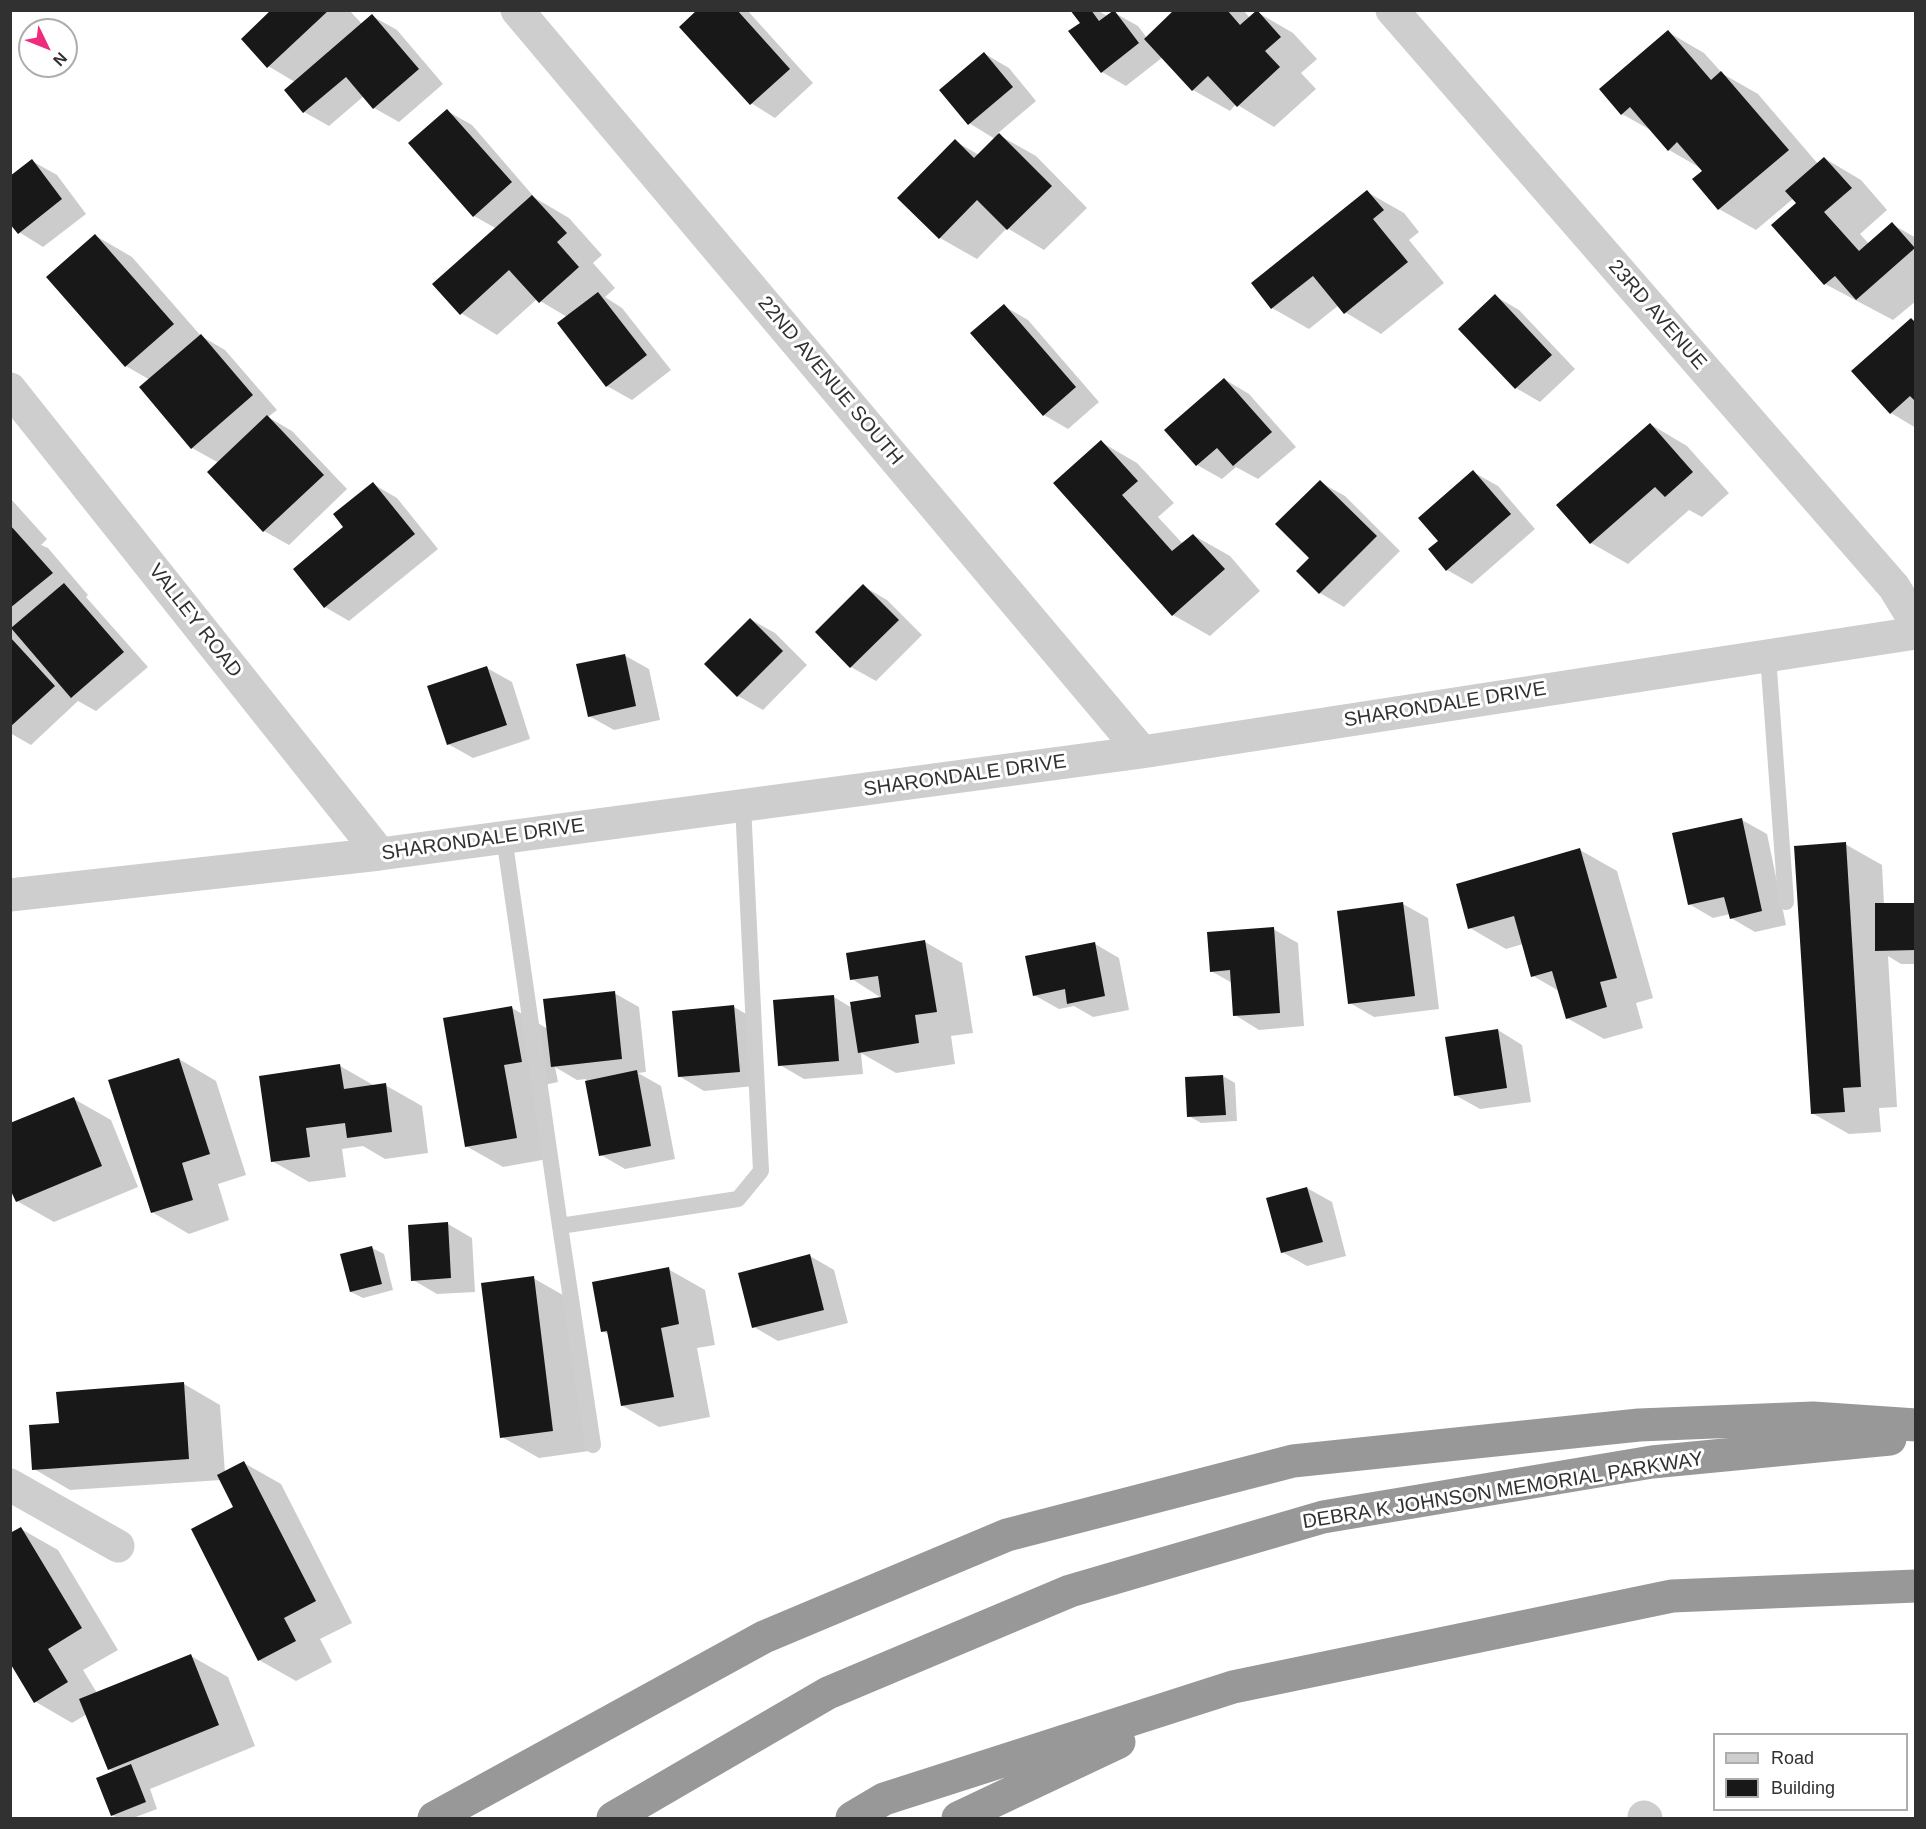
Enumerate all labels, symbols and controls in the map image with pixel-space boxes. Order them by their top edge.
north arrow [18,18,78,78]
text: N [50,49,70,69]
street label: 23RD AVENUE [1603,255,1711,375]
street label: 22ND AVENUE SOUTH [752,292,908,470]
street label: VALLEY ROAD [143,559,247,683]
street label: SHARONDALE DRIVE [1342,677,1548,733]
street label: SHARONDALE DRIVE [862,750,1068,802]
street label: SHARONDALE DRIVE [380,814,586,866]
street label: DEBRA K JOHNSON MEMORIAL PARKWAY [1301,1447,1705,1535]
legend [1713,1733,1908,1811]
text: Road [1771,1748,1814,1768]
text: Building [1771,1778,1835,1798]

